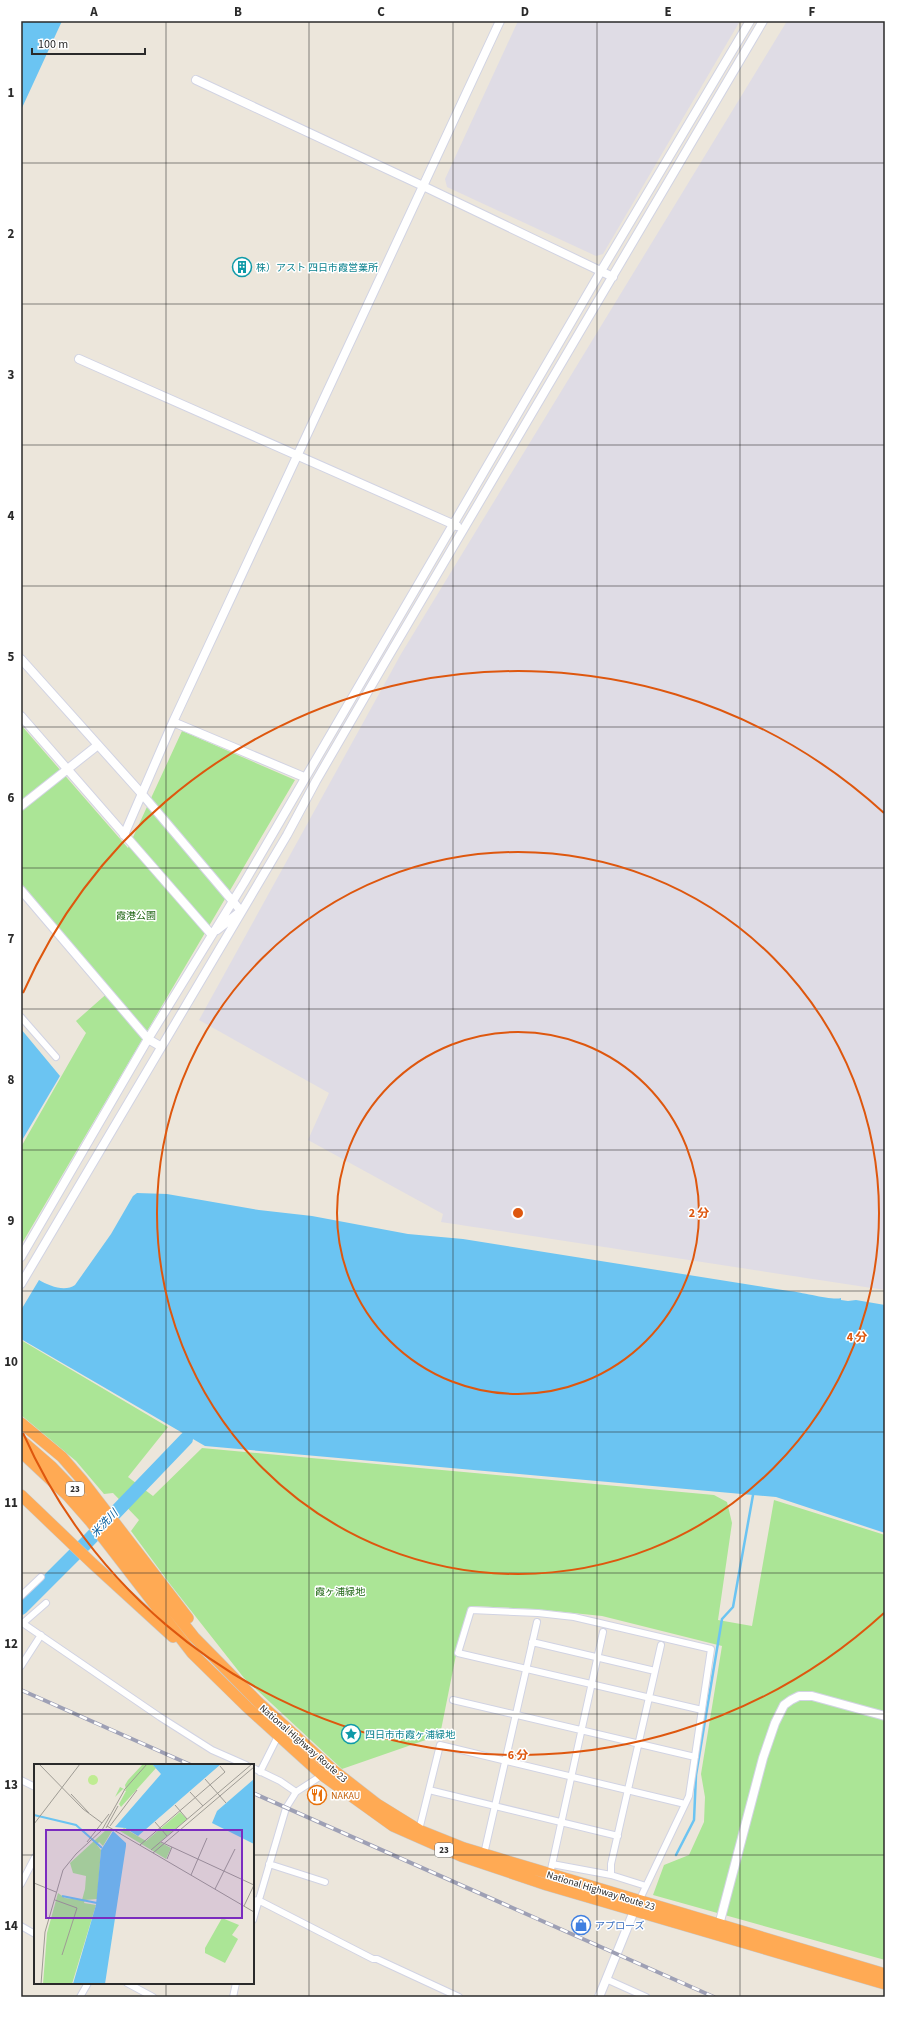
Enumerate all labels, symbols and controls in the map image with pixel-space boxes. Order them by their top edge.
text: A [89,3,98,21]
text: B [234,3,242,21]
text: C [377,3,385,21]
text: D [521,3,529,21]
text: E [664,3,672,21]
text: F [809,3,816,21]
scale bar [32,30,145,56]
text: 100 m [38,36,68,53]
text: 1 [8,84,15,102]
text: 2 [8,225,15,243]
building icon: 株）アスト 四日市霞営業所 [231,256,253,278]
place label: 株）アスト 四日市霞営業所 [256,261,378,275]
text: 3 [8,366,15,384]
text: 4 [8,507,15,525]
text: 5 [8,648,15,666]
text: 6 [8,789,15,807]
park label: 霞港公園 [116,909,156,923]
text: 7 [8,930,15,948]
text: 8 [8,1071,15,1089]
text: 2 分 [689,1205,709,1222]
centre of rings [511,1206,525,1220]
text: 9 [8,1212,15,1230]
text: 4 分 [847,1329,867,1346]
text: 10 [4,1353,18,1371]
road number: 23 [66,1482,84,1496]
text: 11 [4,1494,18,1512]
water label: 米洗川 [88,1506,122,1540]
park label: 霞ヶ浦緑地 [315,1585,366,1599]
text: 12 [4,1635,18,1653]
street label: National Highway Route 23 [256,1702,350,1786]
place icon: 四日市市霞ヶ浦緑地 [340,1723,362,1745]
place label: 四日市市霞ヶ浦緑地 [365,1728,456,1742]
text: 6 分 [508,1747,528,1764]
inset map [34,1764,254,1984]
text: 13 [4,1776,18,1794]
restaurant icon: NAKAU [306,1784,328,1806]
place label: NAKAU [331,1789,360,1803]
road number: 23 [435,1843,453,1857]
street label: National Highway Route 23 [545,1868,657,1914]
shop icon: アプローズ [570,1914,592,1936]
text: 14 [4,1917,18,1935]
place label: アプローズ [595,1919,645,1933]

